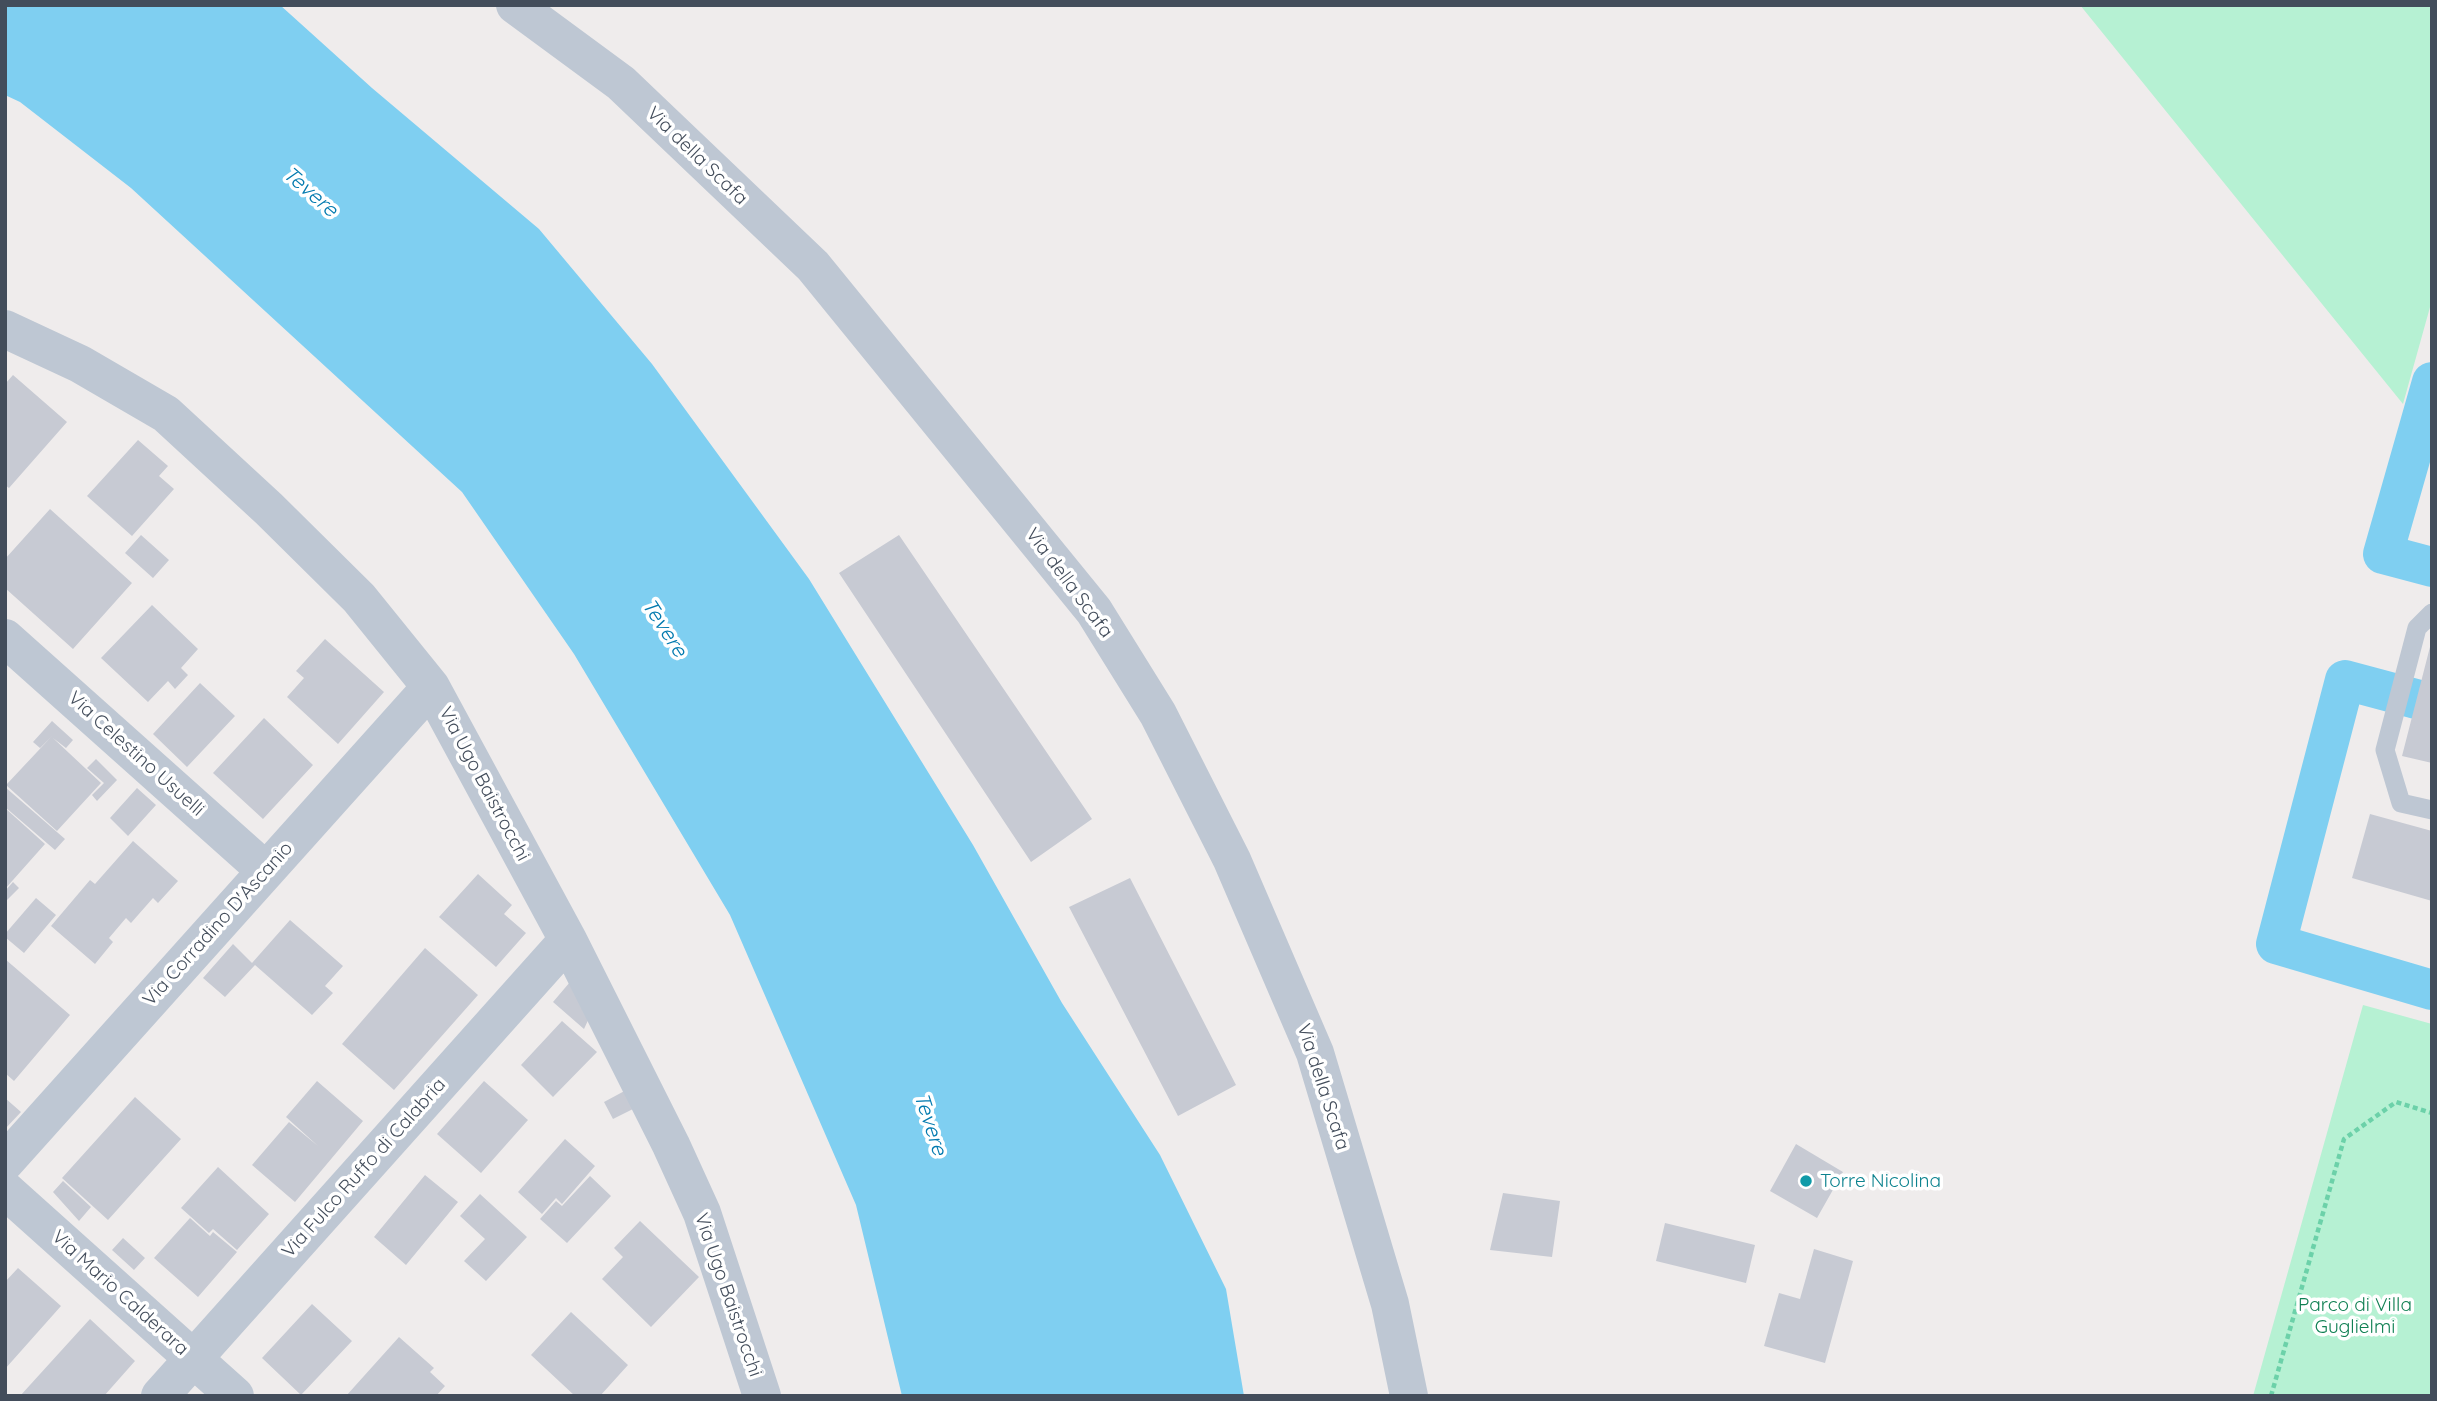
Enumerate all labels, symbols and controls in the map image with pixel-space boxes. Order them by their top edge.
street label: Via della Scafa [642,102,752,210]
water label: Tevere [277,161,343,223]
street label: Via della Scafa [1020,524,1118,642]
water label: Tevere [636,594,692,662]
street label: Via Celestino Usuelli [63,687,209,821]
street label: Via Ugo Baistrocchi [434,703,534,865]
street label: Via Corradino D'Ascanio [138,837,298,1011]
street label: Via della Scafa [1292,1021,1354,1153]
street label: Via Fulco Ruffo di Calabria [277,1073,451,1263]
water label: Tevere [908,1090,952,1158]
place label: Torre Nicolina [1820,1170,1941,1192]
marker: Torre Nicolina [1798,1173,1814,1189]
street label: Via Ugo Baistrocchi [689,1210,767,1380]
street label: Via Mario Calderara [47,1226,193,1360]
park label: Parco di Villa Guglielmi [2298,1294,2412,1338]

